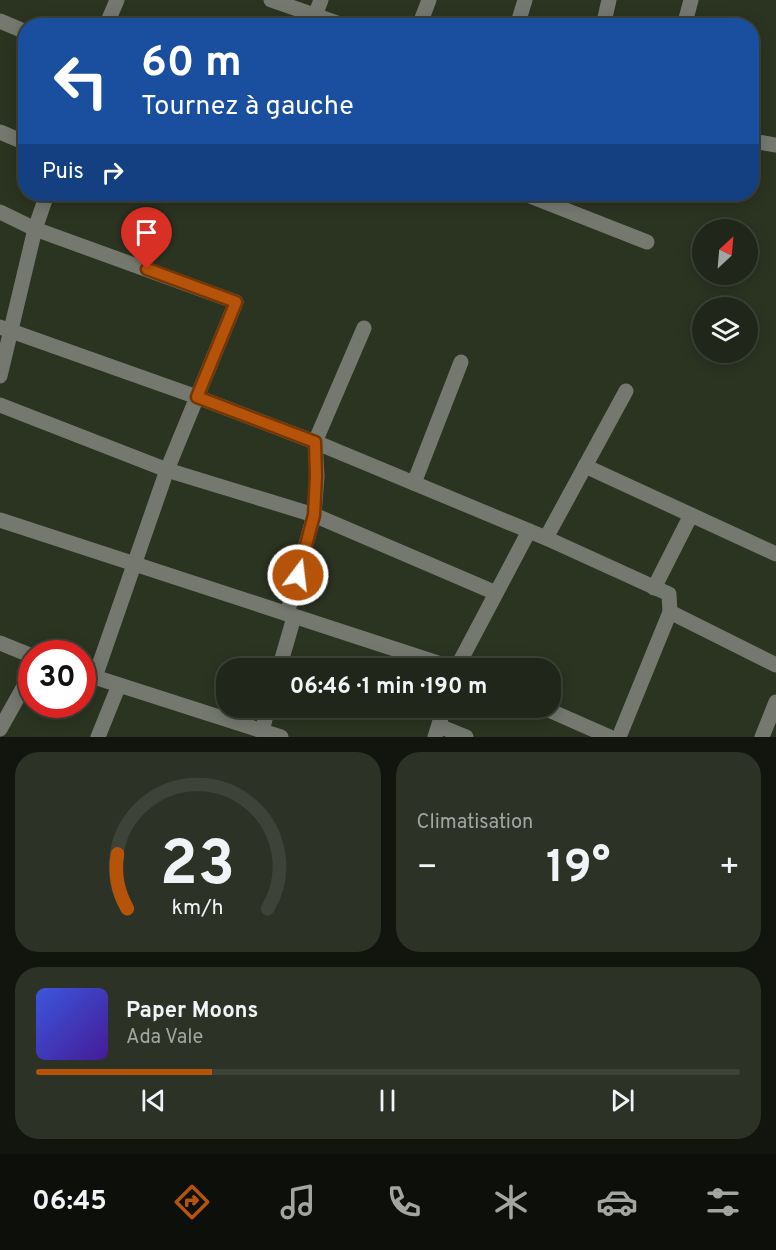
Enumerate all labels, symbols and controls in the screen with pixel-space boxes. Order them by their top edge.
text: 60 m [141,38,242,91]
icon: left [42,42,120,120]
text: Tournez à gauche [141,90,354,124]
icon: right [96,156,129,189]
text: Puis [42,159,84,186]
pin [121,207,172,269]
icon: arrive [130,216,163,249]
north arrow [692,219,758,285]
map controls [692,219,758,363]
button: layers [692,297,758,363]
position arrow [266,543,330,607]
speed limit sign: 30 [18,640,96,718]
text: 06:46 · 1 min · 190 m [290,674,487,701]
text: Climatisation [417,810,533,836]
text: 23 [160,828,236,907]
text: 19° [546,841,610,898]
text: − [417,848,438,890]
text: + [719,848,740,890]
text: km/h [172,895,224,922]
text: Paper Moons [126,998,258,1025]
text: Ada Vale [126,1025,203,1051]
icon: previous [137,1084,170,1117]
icon: pause [371,1084,404,1117]
icon: next [606,1084,639,1117]
icon: directions [171,1181,213,1223]
icon: music [277,1181,319,1223]
icon: phone [383,1181,425,1223]
icon: climate [490,1181,532,1223]
icon: car [596,1181,638,1223]
icon: filters [702,1181,744,1223]
text: 06:45 [32,1185,107,1219]

